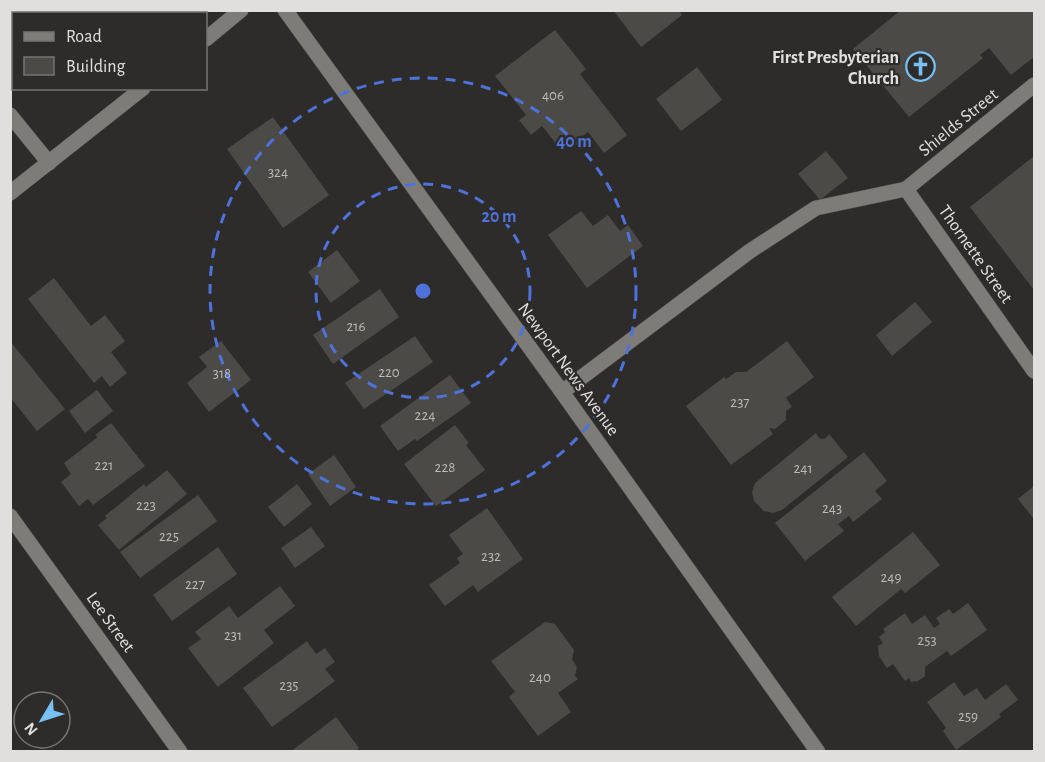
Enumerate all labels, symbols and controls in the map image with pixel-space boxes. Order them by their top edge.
legend [12,12,207,90]
text: Road [66,28,102,46]
place label: First Presbyterian Church [772,49,899,88]
church icon: First Presbyterian Church [904,51,936,83]
text: Building [66,58,126,76]
street label: Shields Street [916,85,1002,160]
house number: 406 [542,88,564,103]
text: 40 m [556,133,592,151]
house number: 324 [268,165,288,180]
street label: Thornette Street [935,202,1016,307]
text: 20 m [481,208,517,226]
centre of rings [413,281,433,301]
street label: Newport News Avenue [514,300,622,439]
house number: 216 [346,319,366,334]
house number: 220 [378,365,400,380]
house number: 318 [213,366,231,381]
house number: 237 [730,395,750,410]
house number: 224 [415,408,435,423]
house number: 221 [95,458,113,473]
house number: 228 [435,460,455,475]
house number: 241 [793,461,813,476]
house number: 223 [136,498,156,513]
house number: 243 [822,501,842,516]
house number: 225 [159,529,179,544]
house number: 232 [481,549,501,564]
house number: 249 [880,570,902,585]
house number: 227 [185,577,205,592]
street label: Lee Street [83,589,138,656]
house number: 231 [224,628,242,643]
house number: 253 [917,633,937,648]
house number: 240 [529,670,551,685]
house number: 235 [279,678,299,693]
north arrow [12,690,72,750]
house number: 259 [958,709,978,724]
text: N [21,719,41,738]

